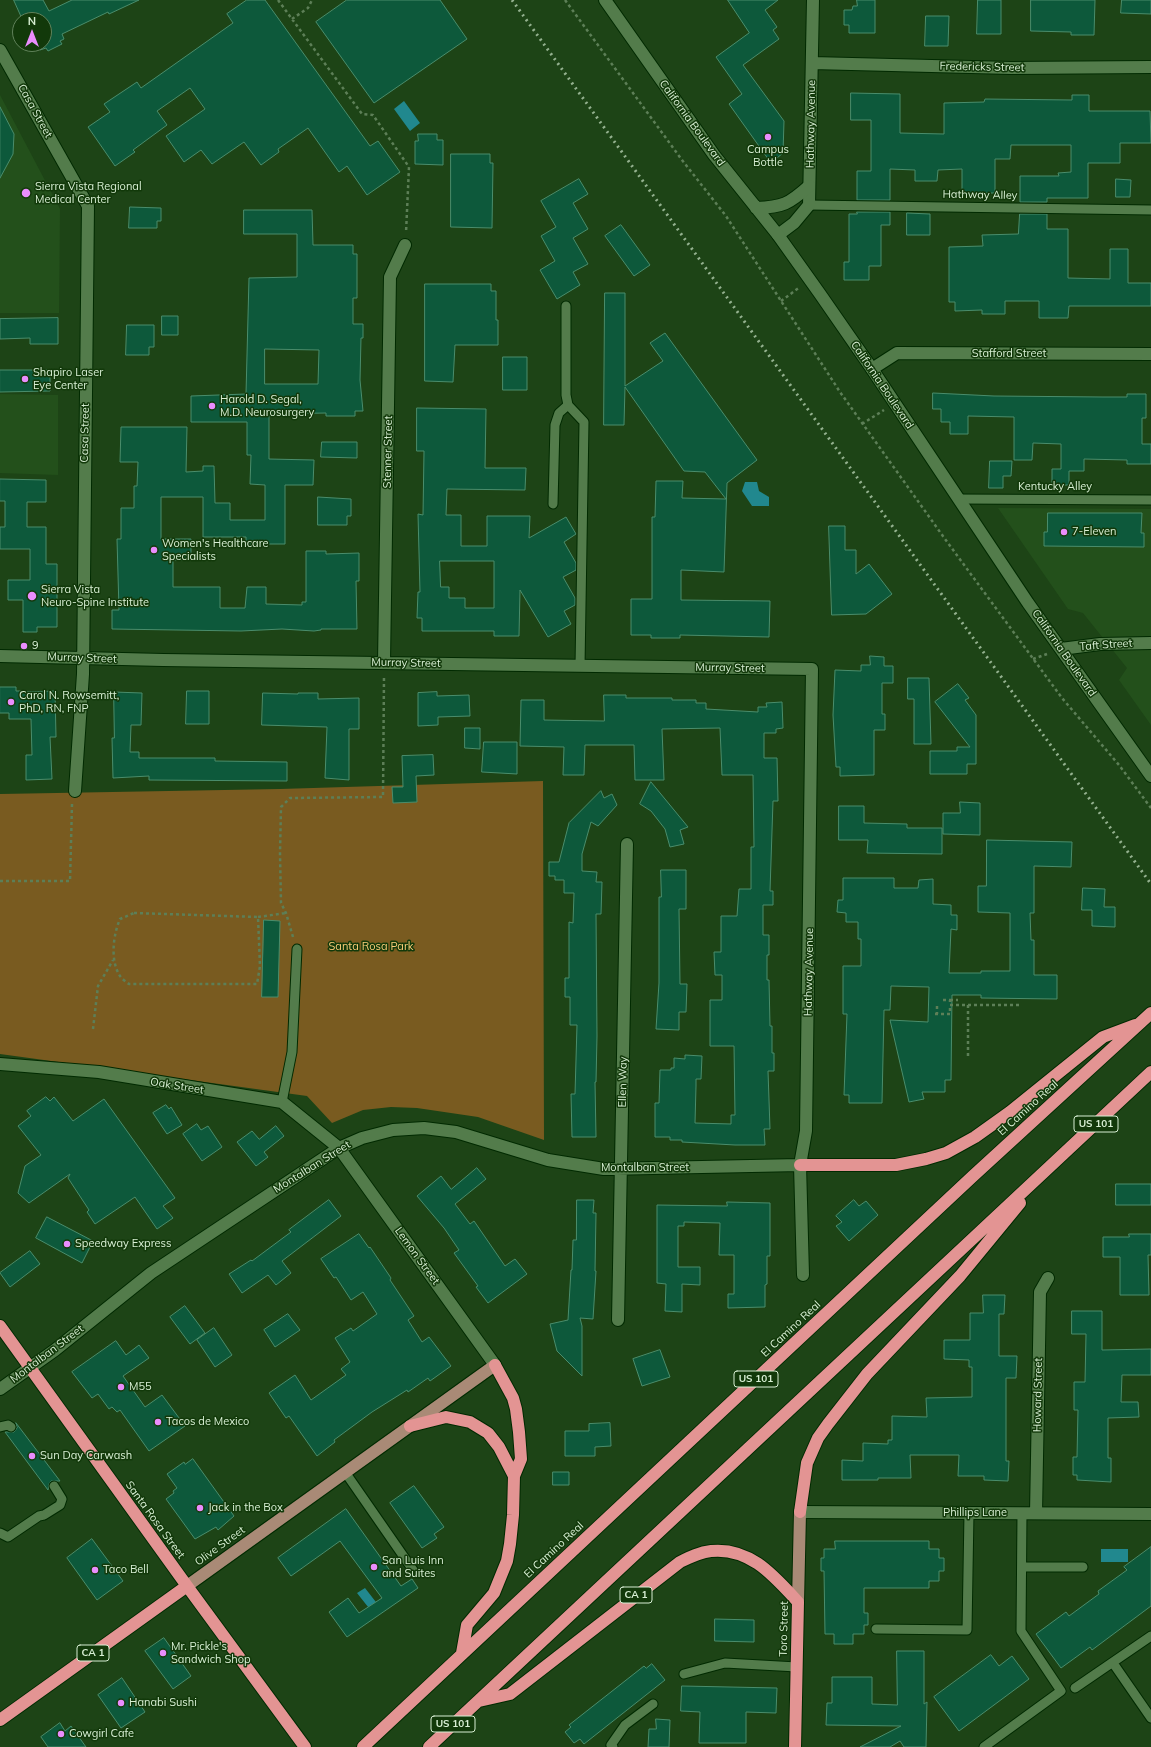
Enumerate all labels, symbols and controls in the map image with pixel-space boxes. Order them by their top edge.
north arrow [12,12,52,52]
text: N [28,14,36,28]
street label: Fredericks Street [939,60,1025,74]
street label: California Boulevard [656,77,728,169]
street label: Hathway Avenue [804,80,818,168]
street label: Casa Street [15,82,55,140]
marker: Campus Bottle [763,132,773,142]
place label: Campus Bottle [747,143,789,169]
place label: Sierra Vista Regional Medical Center [35,180,142,206]
marker: Sierra Vista Regional Medical Center [20,187,32,199]
street label: Hathway Alley [942,188,1018,202]
street label: California Boulevard [848,339,916,431]
street label: Stafford Street [972,347,1046,361]
place label: Shapiro Laser Eye Center [33,366,103,392]
marker: Shapiro Laser Eye Center [20,374,30,384]
place label: Harold D. Segal, M.D. Neurosurgery [220,393,314,419]
marker: Harold D. Segal, M.D. Neurosurgery [207,401,217,411]
street label: Casa Street [78,403,92,463]
street label: Stenner Street [381,416,395,488]
street label: Kentucky Alley [1018,480,1092,494]
place label: 7-Eleven [1072,525,1116,539]
marker: 7-Eleven [1059,527,1069,537]
place label: Women's Healthcare Specialists [162,537,269,563]
marker: Women's Healthcare Specialists [149,545,159,555]
place label: Sierra Vista Neuro-Spine Institute [41,583,149,609]
marker: Sierra Vista Neuro-Spine Institute [26,590,38,602]
street label: California Boulevard [1029,607,1099,699]
street label: Taft Street [1079,637,1133,653]
place label: 9 [32,639,39,653]
marker: 9 [19,641,29,651]
street label: Murray Street [47,650,117,666]
street label: Murray Street [371,656,441,670]
street label: Murray Street [695,661,765,675]
place label: Carol N. Rowsemitt, PhD, RN, FNP [19,689,119,715]
marker: Carol N. Rowsemitt, PhD, RN, FNP [6,697,16,707]
street label: Hathway Avenue [802,928,816,1016]
park label: Santa Rosa Park [328,940,414,954]
street label: Ellen Way [616,1056,630,1108]
street label: Oak Street [149,1075,205,1097]
street label: El Camino Real [995,1078,1061,1138]
road number: US 101 [1074,1116,1118,1132]
street label: Montalban Street [271,1138,353,1196]
street label: Montalban Street [601,1161,689,1175]
street label: Lemon Street [392,1225,442,1287]
place label: Speedway Express [75,1237,171,1251]
marker: Speedway Express [62,1239,72,1249]
street label: El Camino Real [759,1298,823,1360]
street label: Montalban Street [8,1322,86,1386]
street label: Howard Street [1031,1358,1045,1432]
road number: US 101 [734,1371,778,1387]
place label: M55 [129,1380,152,1394]
marker: M55 [116,1382,126,1392]
place label: Tacos de Mexico [166,1415,249,1429]
marker: Tacos de Mexico [153,1417,163,1427]
place label: Sun Day Carwash [40,1449,132,1463]
marker: Sun Day Carwash [27,1451,37,1461]
street label: Santa Rosa Street [123,1479,187,1561]
place label: Jack in the Box [208,1501,283,1515]
marker: Jack in the Box [195,1503,205,1513]
street label: Phillips Lane [943,1506,1007,1520]
street label: El Camino Real [522,1519,586,1581]
street label: Olive Street [192,1523,248,1569]
place label: San Luis Inn and Suites [382,1554,444,1580]
marker: San Luis Inn and Suites [369,1562,379,1572]
place label: Taco Bell [103,1563,149,1577]
marker: Taco Bell [90,1565,100,1575]
road number: CA 1 [620,1587,652,1603]
street label: Toro Street [777,1601,791,1657]
place label: Mr. Pickle's Sandwich Shop [171,1640,251,1666]
road number: CA 1 [77,1645,109,1661]
marker: Mr. Pickle's Sandwich Shop [158,1648,168,1658]
place label: Hanabi Sushi [129,1696,197,1710]
marker: Hanabi Sushi [116,1698,126,1708]
road number: US 101 [431,1716,475,1732]
place label: Cowgirl Cafe [69,1727,134,1741]
marker: Cowgirl Cafe [56,1729,66,1739]

